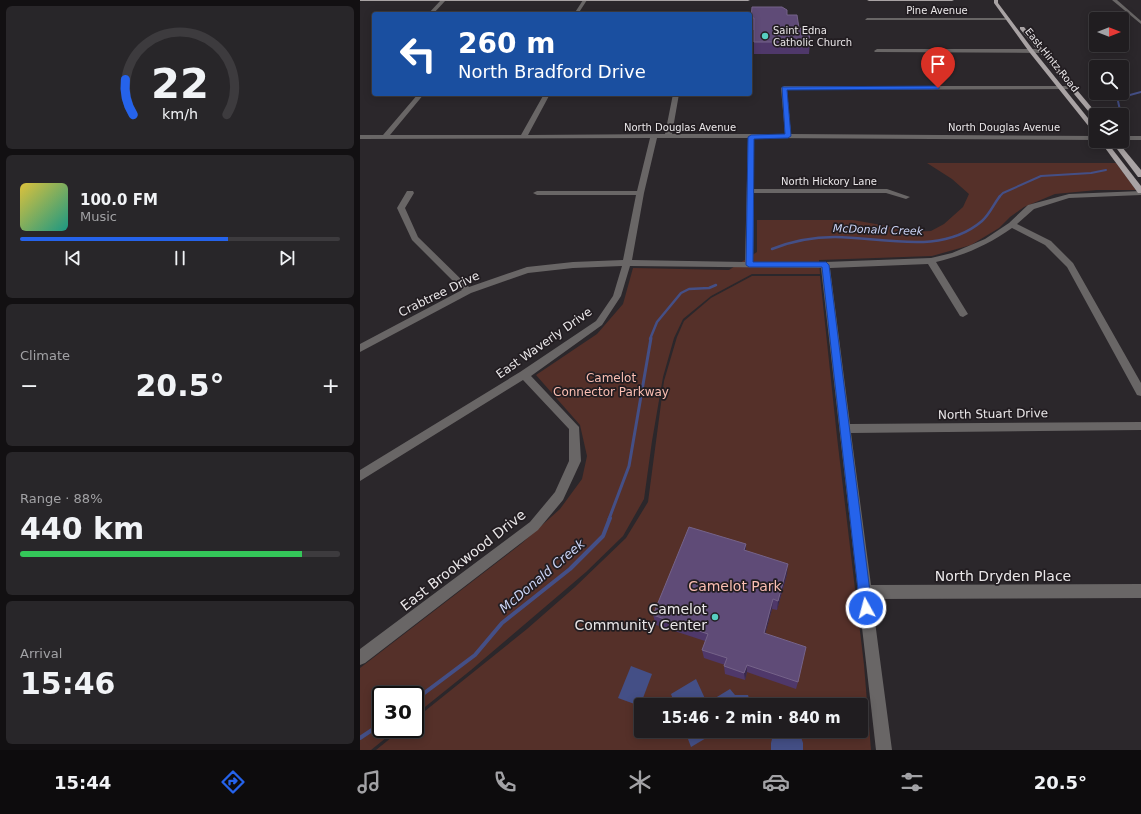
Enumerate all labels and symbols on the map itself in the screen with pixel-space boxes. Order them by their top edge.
street label: Pine Avenue [906,5,968,16]
north arrow [1089,12,1129,52]
place label: Saint Edna Catholic Church [773,25,852,48]
street label: East Hintz Road [1023,26,1081,94]
marker: Saint Edna Catholic Church [760,31,770,41]
pin [921,47,955,88]
street label: North Douglas Avenue [624,122,736,133]
street label: North Douglas Avenue [948,122,1060,133]
street label: North Hickory Lane [781,176,877,187]
water label: McDonald Creek [833,222,924,238]
street label: Crabtree Drive [396,268,482,320]
street label: East Waverly Drive [493,305,595,381]
park label: Camelot Connector Parkway [553,371,669,399]
street label: North Stuart Drive [938,406,1048,422]
street label: East Brookwood Drive [397,506,529,614]
water label: McDonald Creek [496,536,588,616]
street label: North Dryden Place [935,568,1071,584]
park label: Camelot Park [688,578,783,594]
position arrow [845,587,887,629]
place label: Camelot Community Center [574,601,707,633]
marker: Camelot Community Center [710,612,720,622]
speed limit sign: 30 [372,686,424,738]

